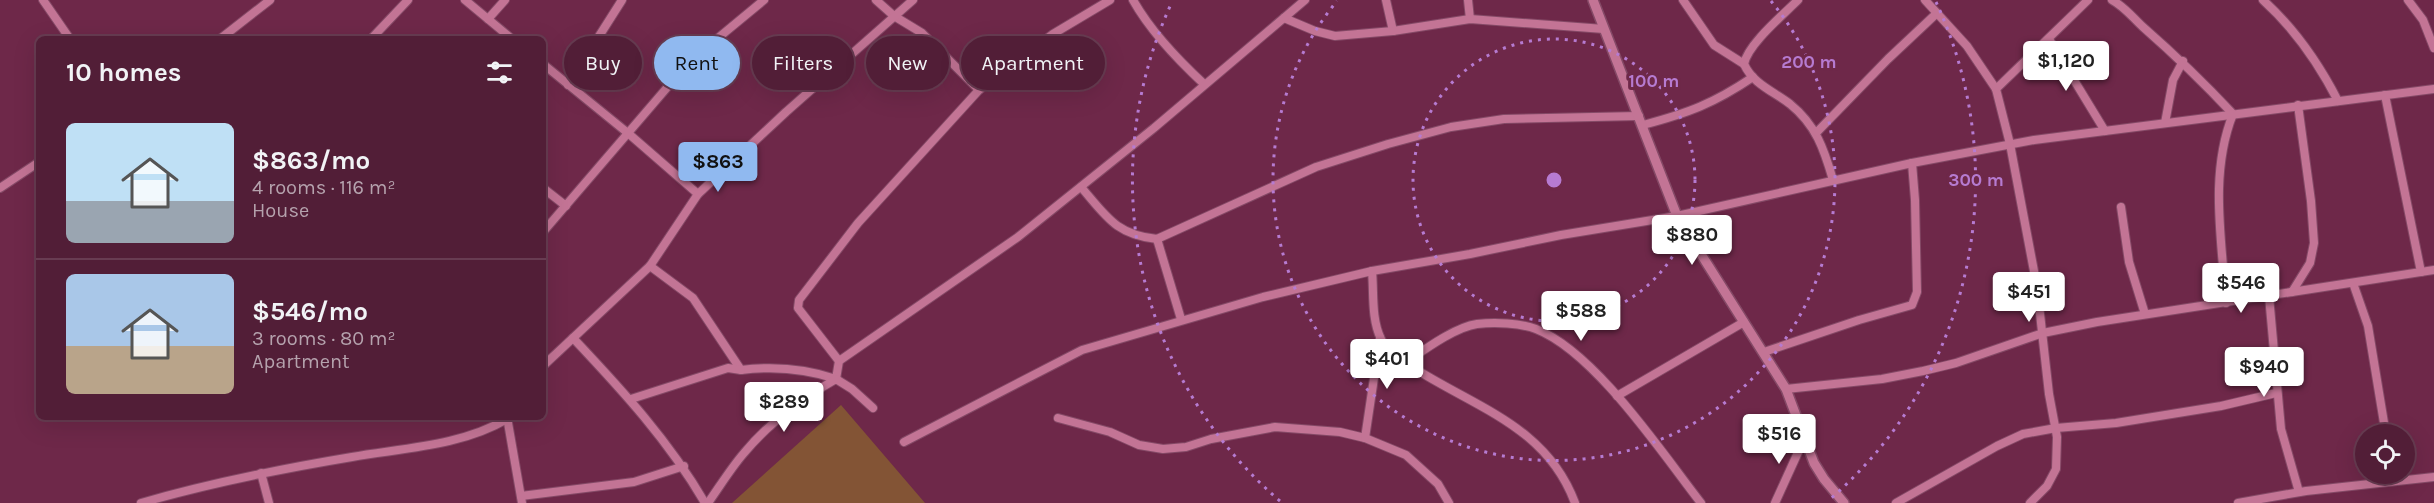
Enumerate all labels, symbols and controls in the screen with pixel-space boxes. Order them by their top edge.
chip: Buy [564,36,642,90]
chip: Rent [654,36,740,90]
chip: Filters [752,36,854,90]
chip: New [866,36,949,90]
chip: Apartment [961,36,1105,90]
pin: $1,120 [2017,41,2115,92]
text: $1,120 [2037,49,2095,72]
text: 200 m [1781,51,1837,73]
icon: filters [483,56,516,89]
text: 10 homes [66,57,181,88]
text: 100 m [1629,70,1679,92]
pin: $863 [682,142,754,193]
text: $863/mo [252,145,370,176]
icon: home [114,147,186,219]
text: $863 [692,150,744,173]
text: 300 m [1948,169,2004,191]
centre of rings [1544,170,1564,190]
text: 4 rooms · 116 m² [252,176,395,199]
text: House [252,199,309,222]
pin: $880 [1656,215,1728,266]
text: $880 [1666,223,1718,246]
pin: $546 [2205,263,2277,314]
text: $546 [2216,271,2266,294]
pin: $451 [1993,272,2065,323]
text: $451 [2007,280,2051,303]
pin: $588 [1545,291,1617,342]
text: $546/mo [252,296,368,327]
icon: home [114,298,186,370]
text: $588 [1555,299,1607,322]
text: 3 rooms · 80 m² [252,327,396,350]
pin: $401 [1351,339,1423,390]
text: $401 [1364,347,1410,370]
pin: $940 [2228,347,2300,398]
text: Apartment [252,350,350,373]
text: $940 [2239,355,2289,378]
pin: $289 [748,382,820,433]
text: $289 [758,390,810,413]
pin: $516 [1743,414,1815,465]
text: $516 [1757,422,1801,445]
map controls [2355,424,2415,484]
button: locate [2355,424,2415,484]

